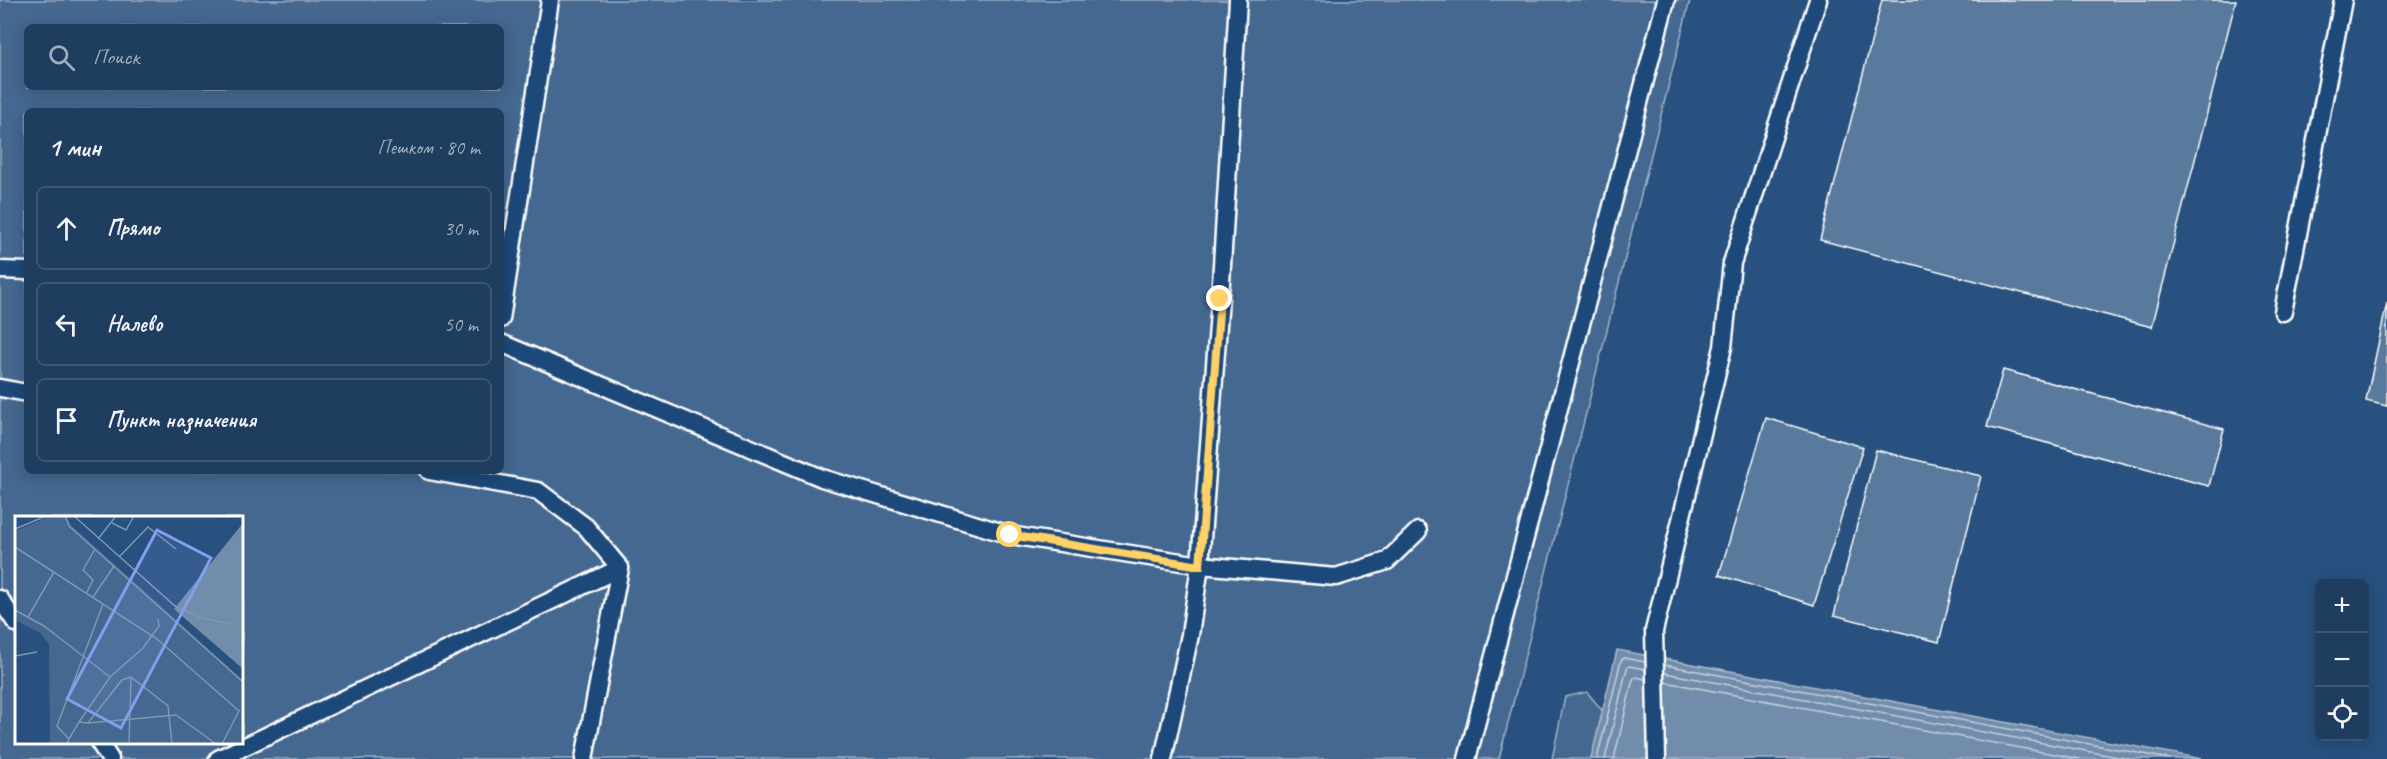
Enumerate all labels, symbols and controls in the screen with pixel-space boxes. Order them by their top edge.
search box [24,24,504,90]
icon: search [45,41,78,74]
text: Поиск [93,43,139,71]
text: 1 мин [48,131,101,164]
text: Пешком · 80 m [377,135,480,160]
icon: ahead [50,212,83,245]
text: Прямо [107,214,159,242]
text: 30 m [444,216,478,241]
route end [1206,285,1232,311]
icon: left [50,308,83,341]
text: Налево [107,310,163,338]
text: 50 m [444,312,478,337]
icon: arrive [50,404,83,437]
text: Пункт назначения [107,406,256,434]
inset map [15,516,243,744]
route start [996,521,1022,547]
map controls [2315,579,2369,741]
button: + [2315,579,2369,633]
button: − [2315,633,2369,687]
button: locate [2315,687,2369,741]

